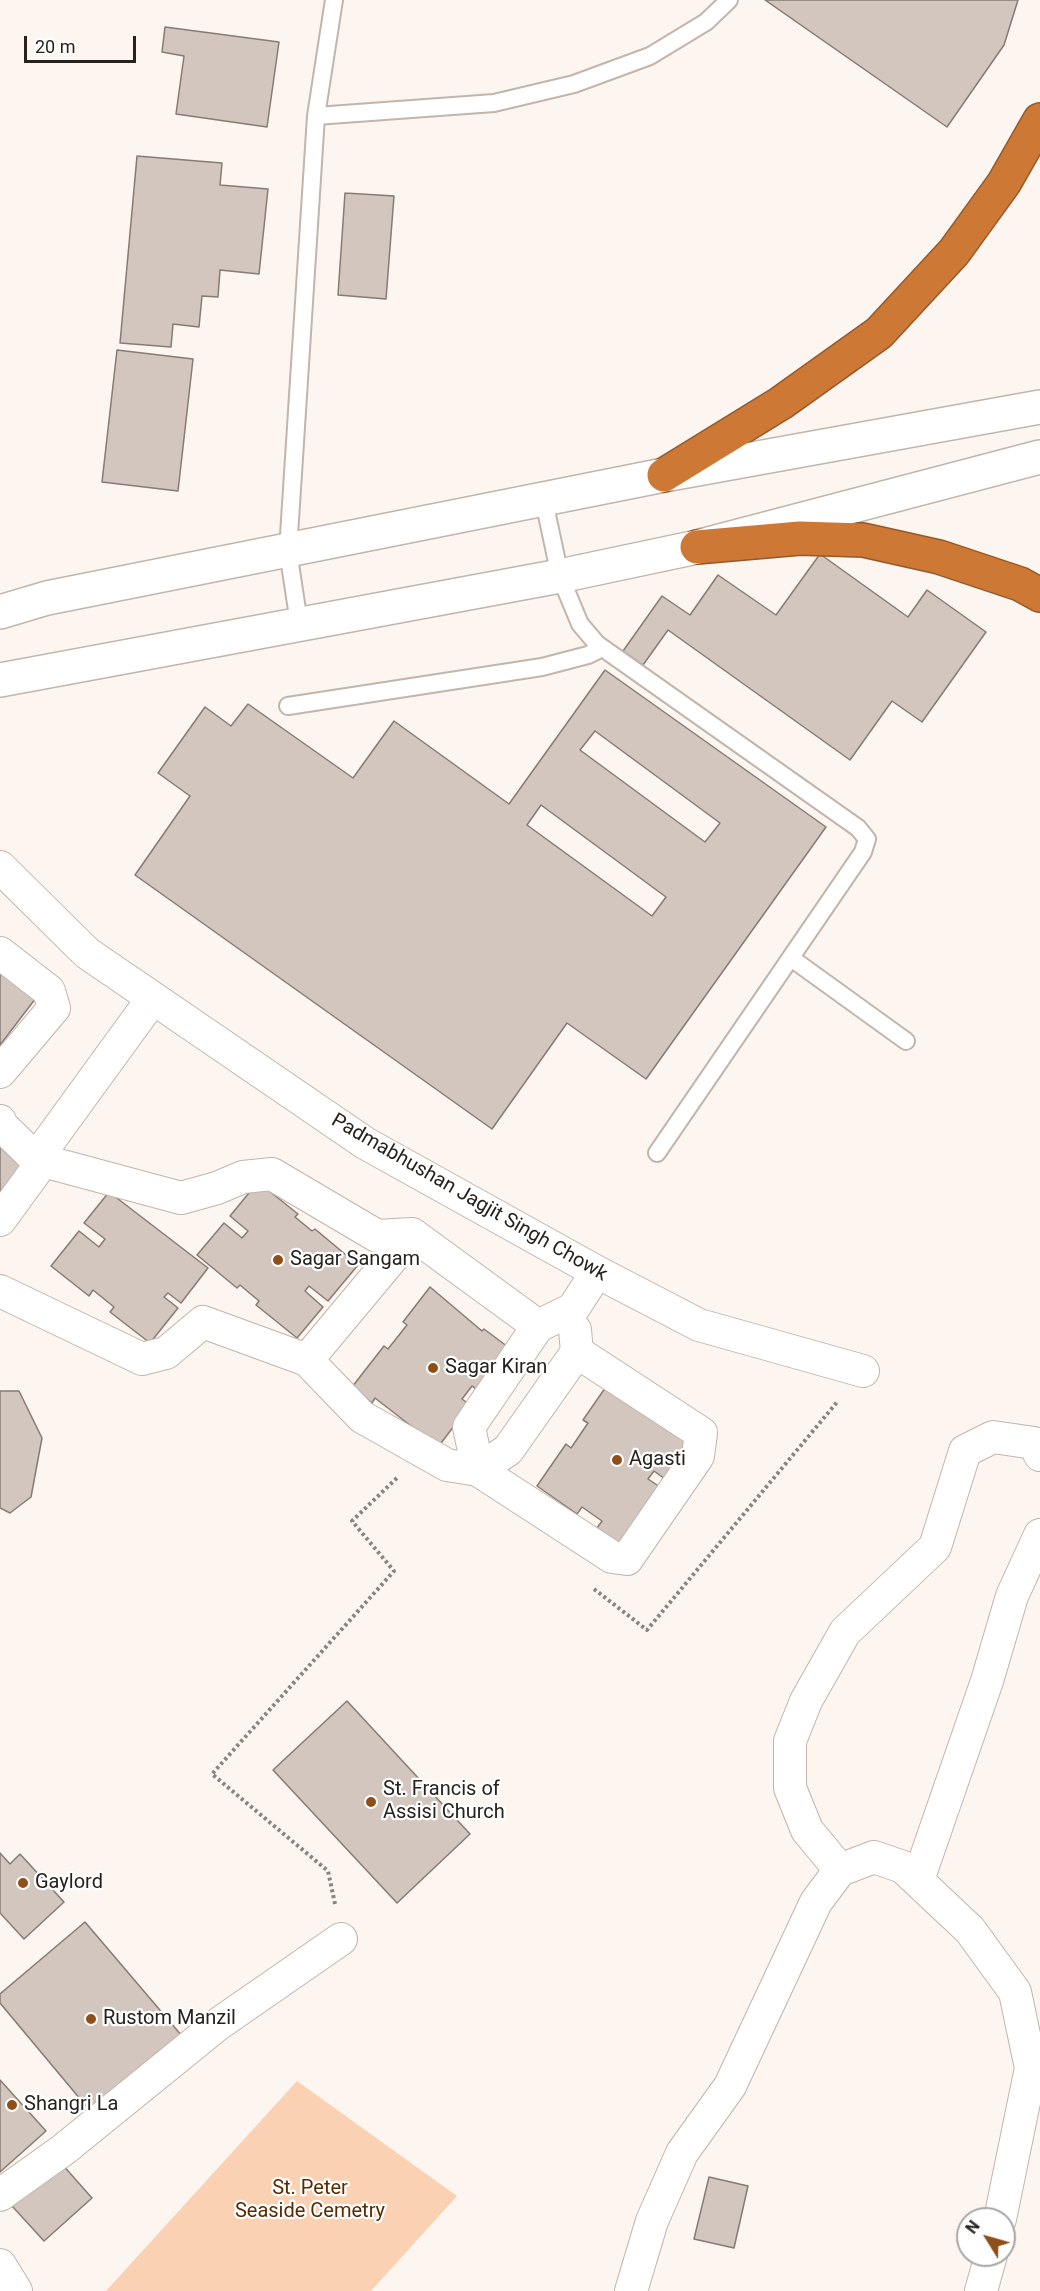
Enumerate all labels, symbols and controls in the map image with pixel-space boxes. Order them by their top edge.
scale bar [27,24,140,62]
text: 20 m [35,36,75,57]
street label: Padmabhushan Jagjit Singh Chowk [327,1109,611,1287]
place label: Sagar Sangam [290,1248,420,1272]
marker: Sagar Sangam [271,1253,285,1267]
place label: Sagar Kiran [445,1356,547,1380]
marker: Sagar Kiran [426,1361,440,1375]
place label: Agasti [629,1448,686,1472]
marker: Agasti [610,1453,624,1467]
place label: St. Francis of Assisi Church [383,1778,505,1825]
marker: St. Francis of Assisi Church [364,1795,378,1809]
place label: Gaylord [35,1871,103,1895]
marker: Gaylord [16,1876,30,1890]
place label: Rustom Manzil [103,2007,236,2031]
marker: Rustom Manzil [84,2012,98,2026]
place label: Shangri La [24,2093,118,2117]
marker: Shangri La [5,2098,19,2112]
park label: St. Peter Seaside Cemetry [235,2177,385,2224]
north arrow [956,2207,1016,2267]
text: N [962,2217,984,2237]

